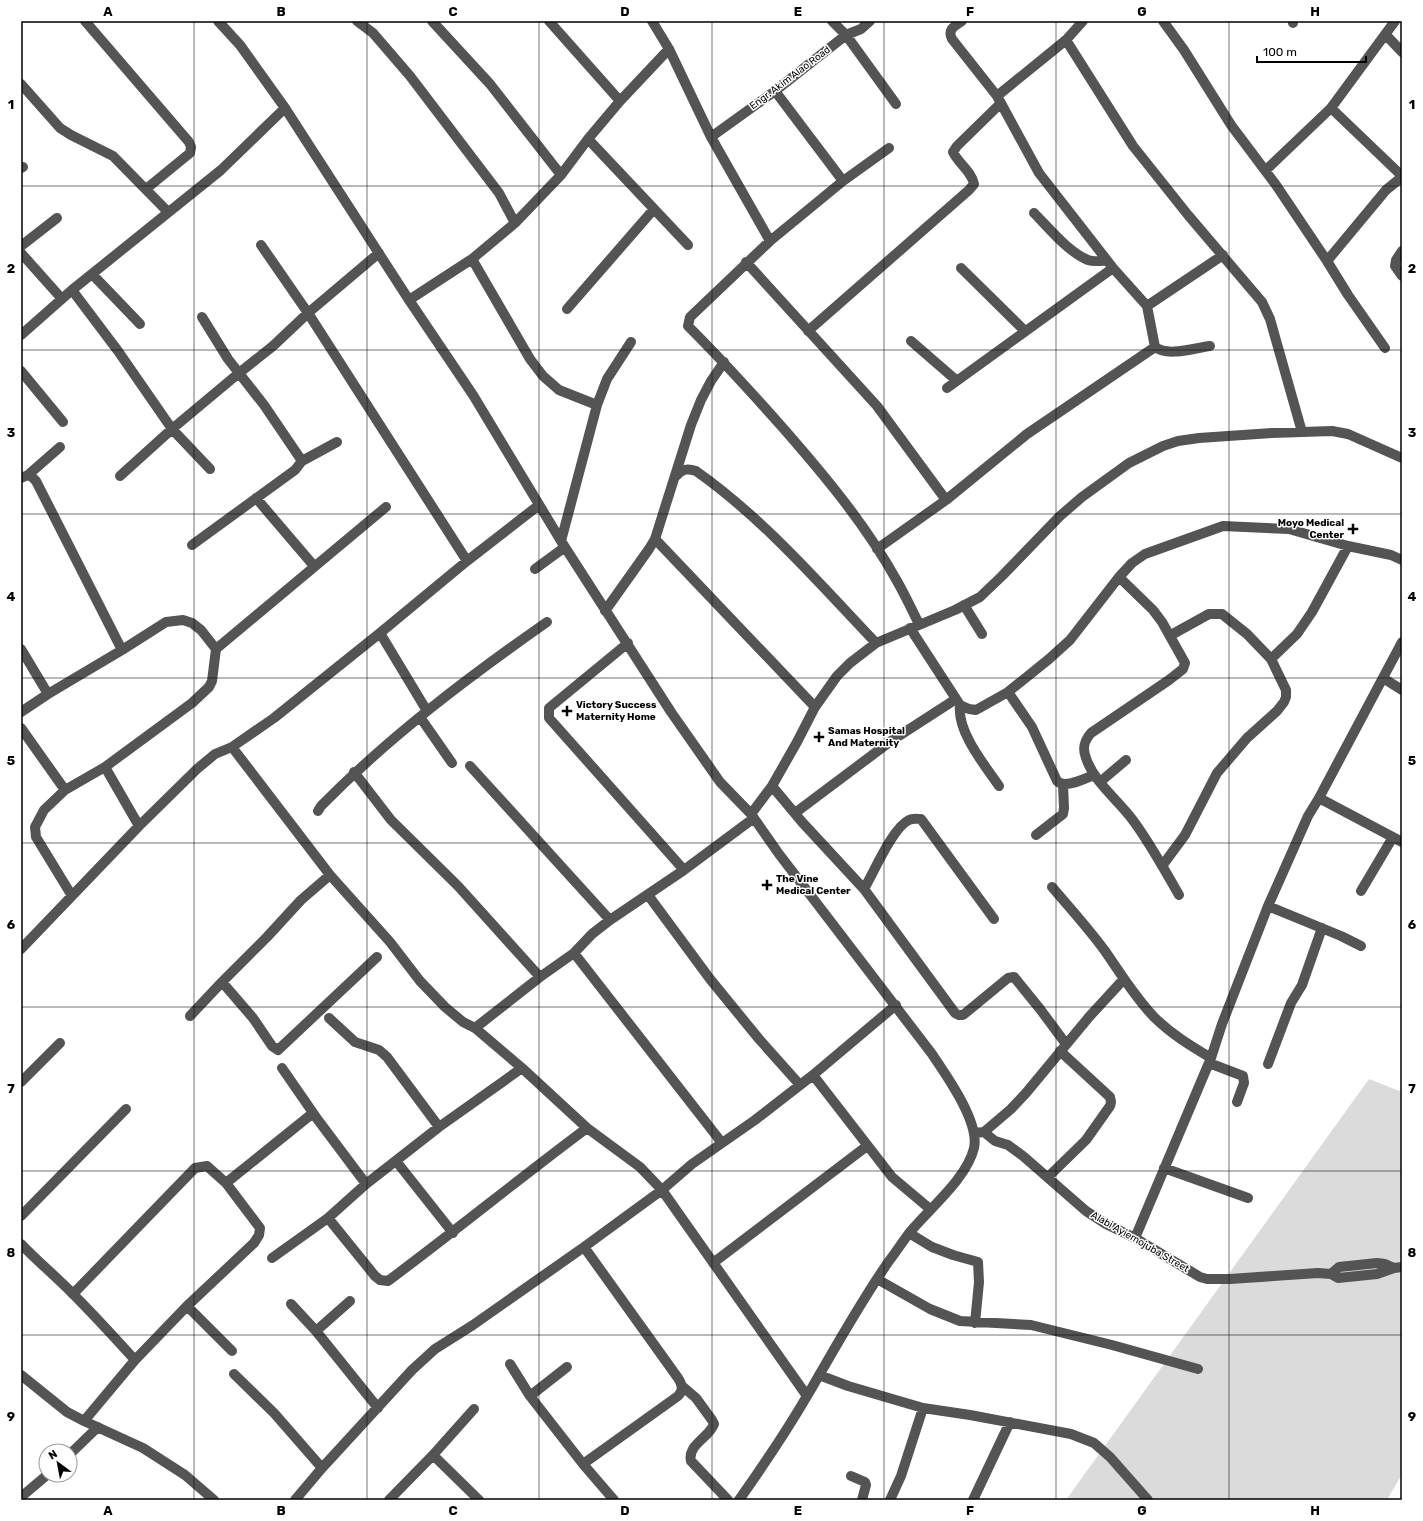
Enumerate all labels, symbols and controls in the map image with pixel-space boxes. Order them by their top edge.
text: A [103,4,113,19]
text: B [276,4,286,19]
text: C [448,4,458,19]
text: D [620,4,630,19]
text: E [794,4,802,19]
text: F [966,4,974,19]
text: G [1137,4,1147,19]
text: H [1310,4,1320,19]
scale bar [1257,38,1366,64]
street label: Engr. Akim Alao Road [747,44,833,112]
text: 100 m [1263,45,1297,59]
text: 1 [8,97,14,112]
text: 1 [1409,97,1415,112]
text: 2 [7,261,15,276]
text: 2 [1408,261,1416,276]
text: 3 [7,425,16,440]
text: 3 [1408,425,1417,440]
place label: Moyo Medical Center [1278,517,1344,541]
marker: Moyo Medical Center [1347,523,1359,535]
text: 4 [7,589,16,604]
text: 4 [1408,589,1417,604]
place label: Victory Success Maternity Home [576,699,657,723]
marker: Victory Success Maternity Home [561,705,573,717]
place label: Samas Hospital And Maternity [828,725,905,749]
marker: Samas Hospital And Maternity [813,731,825,743]
text: 5 [7,753,15,768]
text: 5 [1408,753,1416,768]
place label: The Vine Medical Center [776,873,851,897]
marker: The Vine Medical Center [761,879,773,891]
text: 6 [7,917,16,932]
text: 6 [1408,917,1417,932]
text: 7 [7,1081,15,1096]
text: 7 [1408,1081,1416,1096]
street label: Alabi Ayiemojuba Street [1089,1209,1191,1275]
text: 8 [7,1245,16,1260]
text: 8 [1408,1245,1417,1260]
text: 9 [7,1409,15,1424]
text: 9 [1408,1409,1416,1424]
north arrow [38,1443,78,1483]
text: N [46,1447,60,1463]
text: A [103,1503,113,1518]
text: B [276,1503,286,1518]
text: C [448,1503,458,1518]
text: D [620,1503,630,1518]
text: E [794,1503,802,1518]
text: F [966,1503,974,1518]
text: G [1137,1503,1147,1518]
text: H [1310,1503,1320,1518]

